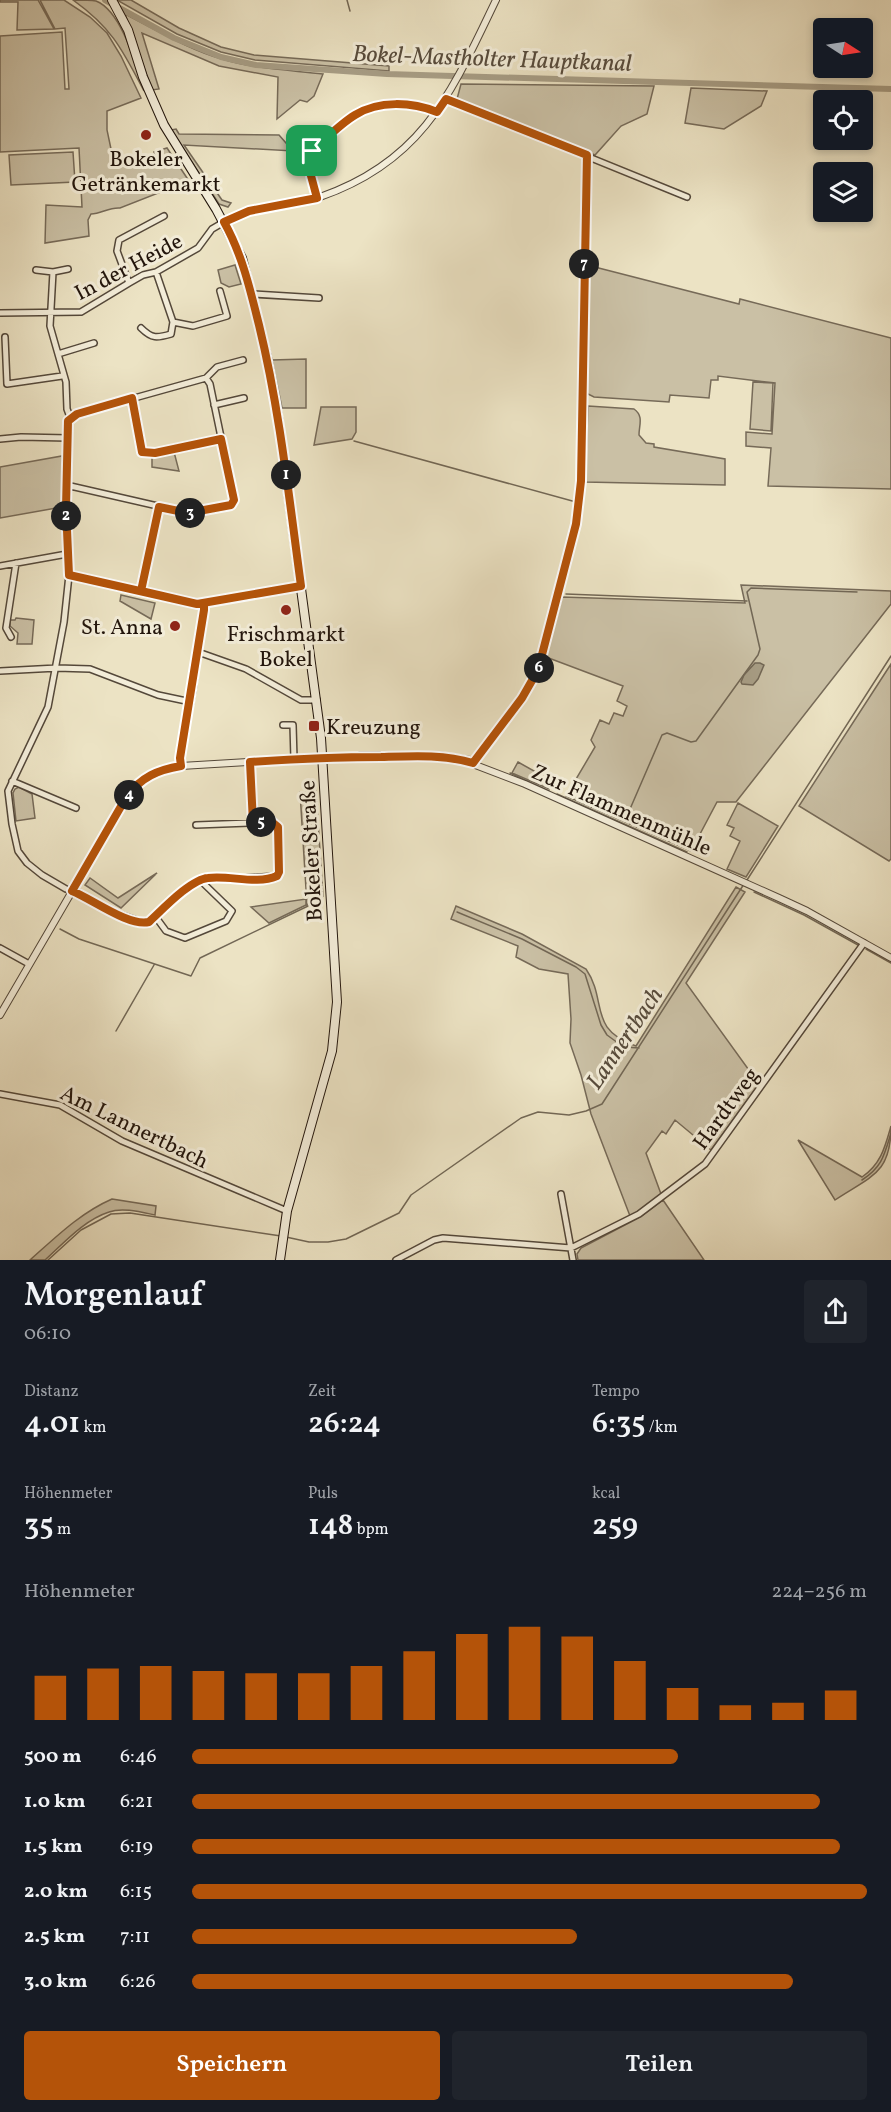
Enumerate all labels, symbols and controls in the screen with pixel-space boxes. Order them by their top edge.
north arrow [813,18,873,78]
map controls [813,18,873,222]
water label: Bokel-Mastholter Hauptkanal [352,38,632,82]
button: locate [813,90,873,150]
pin [286,125,337,176]
marker: Bokeler Getränkemarkt [139,128,153,142]
icon: arrive [295,134,328,167]
place label: Bokeler Getränkemarkt [72,145,221,201]
button: layers [813,162,873,222]
street label: In der Heide [70,227,189,310]
pin: 7 [569,249,599,279]
text: 7 [580,253,588,275]
pin: 1 [271,460,301,490]
text: 1 [283,464,289,486]
pin: 3 [175,498,205,528]
pin: 2 [51,501,81,531]
text: 3 [186,502,194,524]
text: 2 [62,505,70,527]
marker: Frischmarkt Bokel [279,603,293,617]
place label: St. Anna [81,613,163,644]
marker: St. Anna [168,619,182,633]
place label: Frischmarkt Bokel [227,620,346,676]
pin: 6 [524,653,554,683]
text: 6 [535,657,543,679]
place label: Kreuzung [326,713,421,744]
marker: Kreuzung [307,719,321,733]
street label: Zur Flammenmühle [526,758,716,865]
street label: Bokeler Straße [293,779,332,922]
pin: 4 [114,780,144,810]
text: 4 [124,784,134,806]
pin: 5 [246,807,276,837]
text: 5 [257,811,265,833]
water label: Lannertbach [579,981,673,1097]
street label: Hardtweg [686,1062,768,1157]
street label: Am Lannertbach [54,1079,213,1178]
text: Morgenlauf [24,1274,203,1320]
button: share [804,1280,867,1343]
text: 06:10 [24,1320,71,1348]
text: Distanz [24,1381,79,1403]
text: Zeit [308,1381,336,1403]
text: Tempo [592,1381,640,1403]
text: 4.01 [24,1403,80,1445]
text: 26:24 [308,1403,381,1445]
text: 6:35 [592,1403,646,1445]
text: km [80,1417,106,1439]
text: /km [646,1417,678,1439]
text: Höhenmeter [24,1483,113,1505]
text: Puls [308,1483,338,1505]
text: kcal [592,1483,620,1505]
text: 35 [24,1505,54,1547]
text: 148 [308,1505,354,1547]
text: 259 [592,1505,638,1547]
text: m [54,1519,71,1541]
text: bpm [354,1519,389,1541]
text: Höhenmeter [24,1578,135,1606]
text: 224–256 m [771,1578,867,1606]
text: 500 m [24,1743,82,1771]
text: 6:46 [120,1743,157,1771]
text: 1.0 km [24,1788,86,1816]
text: 6:21 [120,1788,153,1816]
text: 1.5 km [24,1833,83,1861]
text: 6:19 [120,1833,153,1861]
text: 2.0 km [24,1878,88,1906]
text: 6:15 [120,1878,152,1906]
text: 2.5 km [24,1923,85,1951]
text: 7:11 [120,1923,150,1951]
text: 3.0 km [24,1968,88,1996]
text: 6:26 [120,1968,156,1996]
button: Speichern [24,2031,440,2100]
button: Teilen [452,2031,867,2100]

